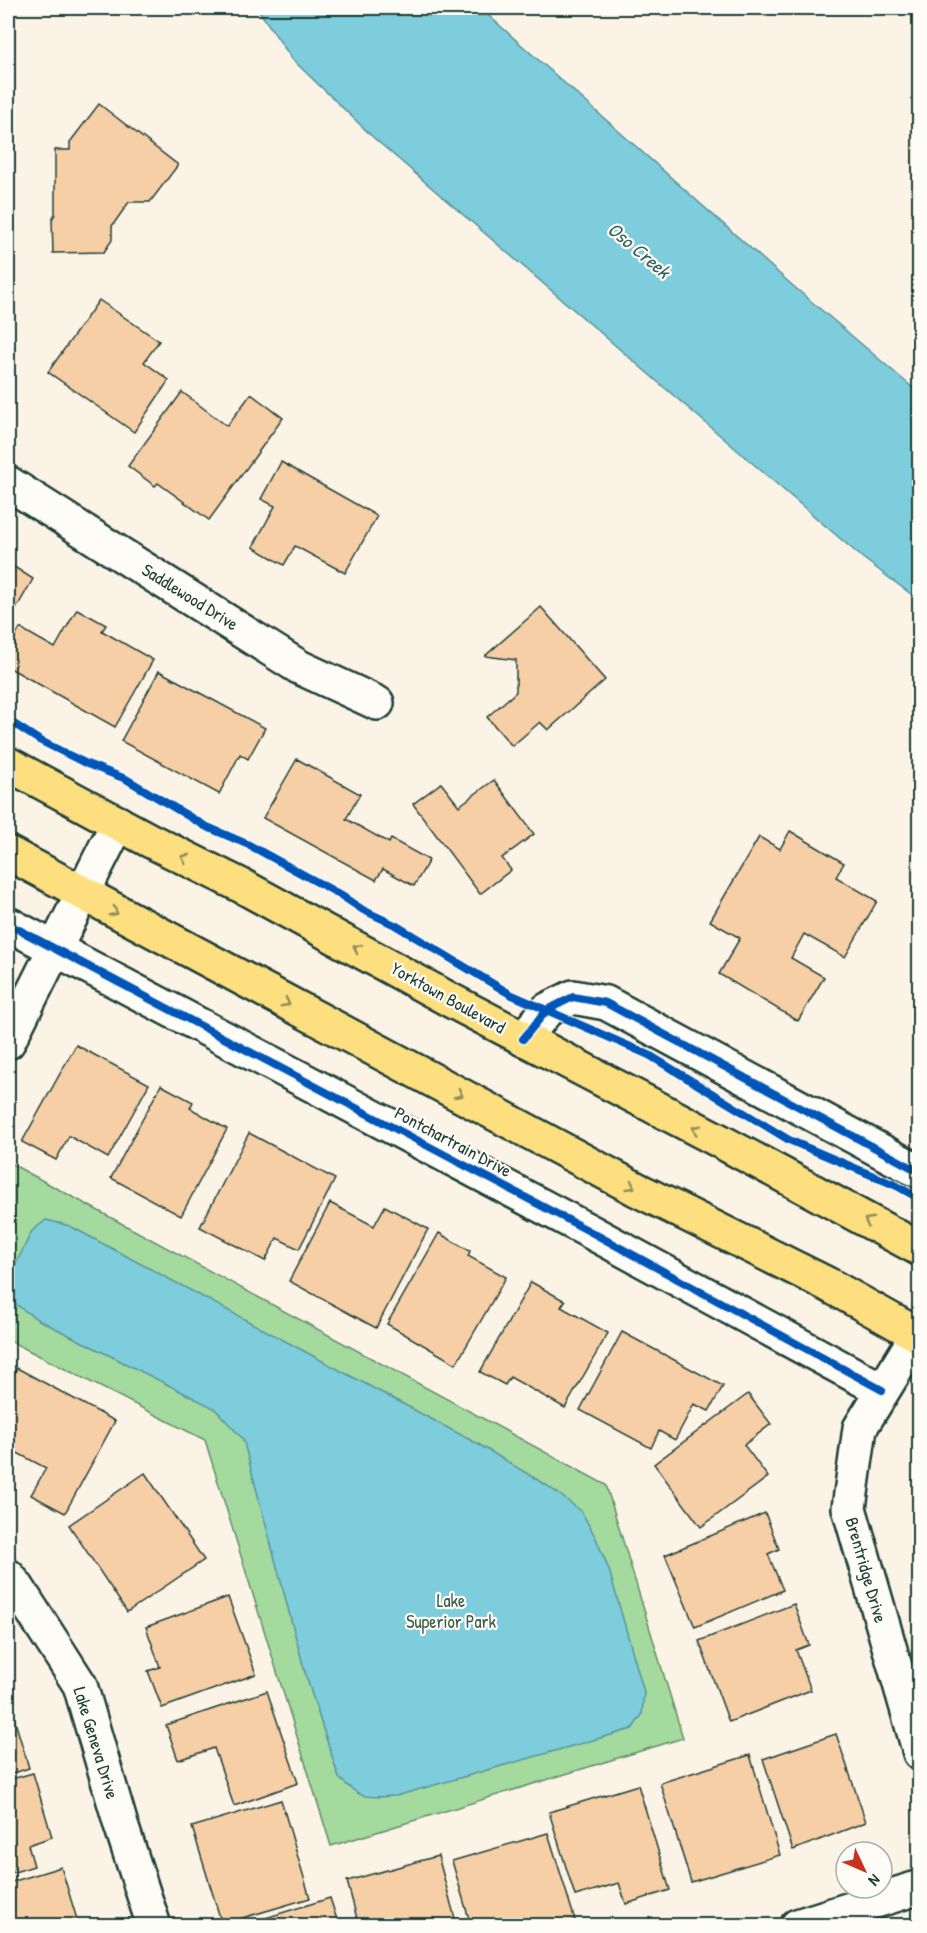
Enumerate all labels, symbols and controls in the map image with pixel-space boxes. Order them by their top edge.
water label: Oso Creek [602,215,678,285]
street label: Saddlewood Drive [137,557,243,636]
one-way arrow [180,853,191,865]
one-way arrow [108,905,118,916]
one-way arrow [353,944,364,955]
street label: Yorktown Boulevard [386,956,510,1039]
one-way arrow [280,996,291,1007]
one-way arrow [452,1087,463,1099]
street label: Pontchartrain Drive [390,1100,516,1183]
one-way arrow [692,1125,702,1136]
one-way arrow [625,1179,635,1190]
one-way arrow [864,1217,874,1228]
street label: Brentridge Drive [839,1514,893,1626]
park label: Lake Superior Park [406,1588,496,1634]
street label: Lake Geneva Drive [68,1684,125,1802]
north arrow [834,1840,894,1900]
text: N [864,1870,886,1891]

